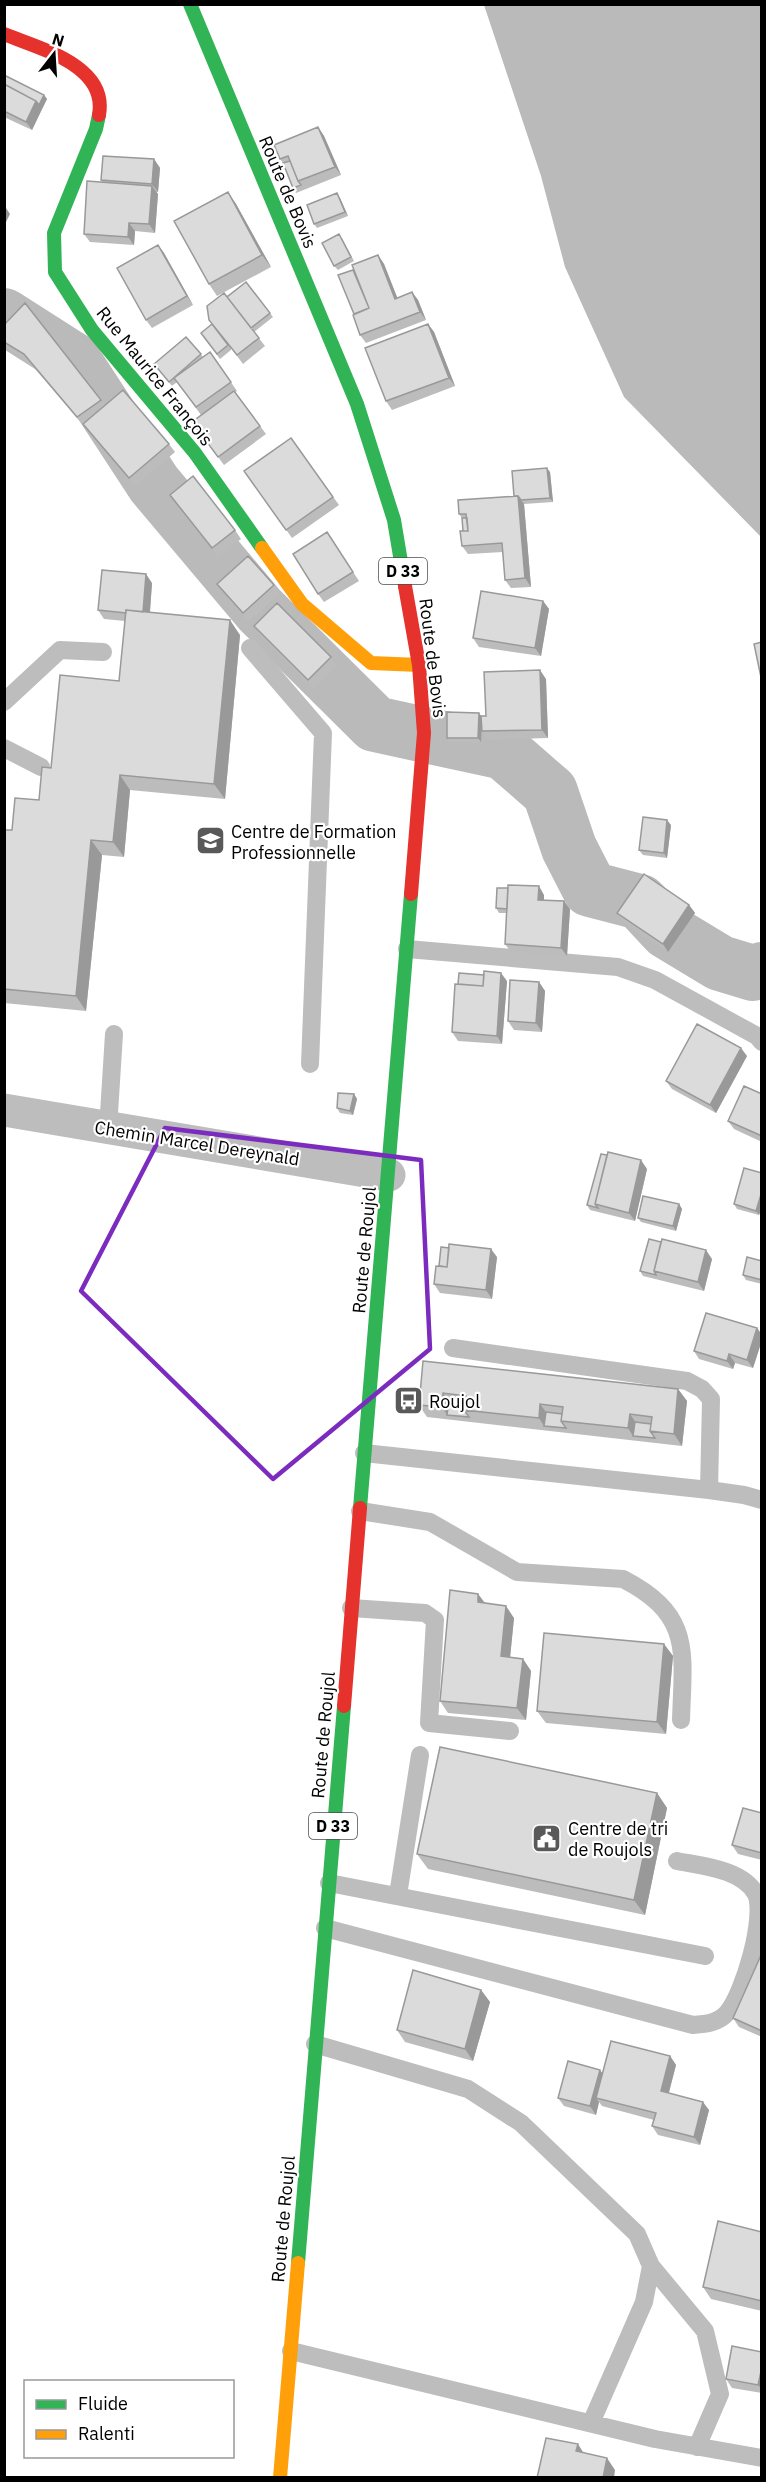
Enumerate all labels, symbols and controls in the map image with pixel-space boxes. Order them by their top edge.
north arrow [24,24,84,84]
text: N [50,28,67,51]
street label: Route de Bovis [254,132,322,252]
street label: Rue Maurice François [92,302,218,450]
road number: D 33 [379,558,427,584]
street label: Route de Bovis [414,597,452,719]
place label: Centre de Formation Professionnelle [231,820,397,864]
school or university icon: Centre de Formation Professionnelle [194,825,226,857]
street label: Chemin Marcel Dereynald [93,1115,301,1171]
street label: Route de Roujol [347,1185,381,1315]
bus stop icon: Roujol [392,1385,424,1417]
place label: Roujol [429,1390,480,1413]
street label: Route de Roujol [306,1670,340,1800]
road number: D 33 [309,1813,357,1839]
place label: Centre de tri de Roujols [568,1817,668,1861]
public building icon: Centre de tri de Roujols [531,1822,563,1854]
street label: Route de Roujol [266,2154,300,2284]
legend [24,2380,234,2458]
text: Fluide [78,2392,128,2415]
text: Ralenti [78,2422,135,2445]

